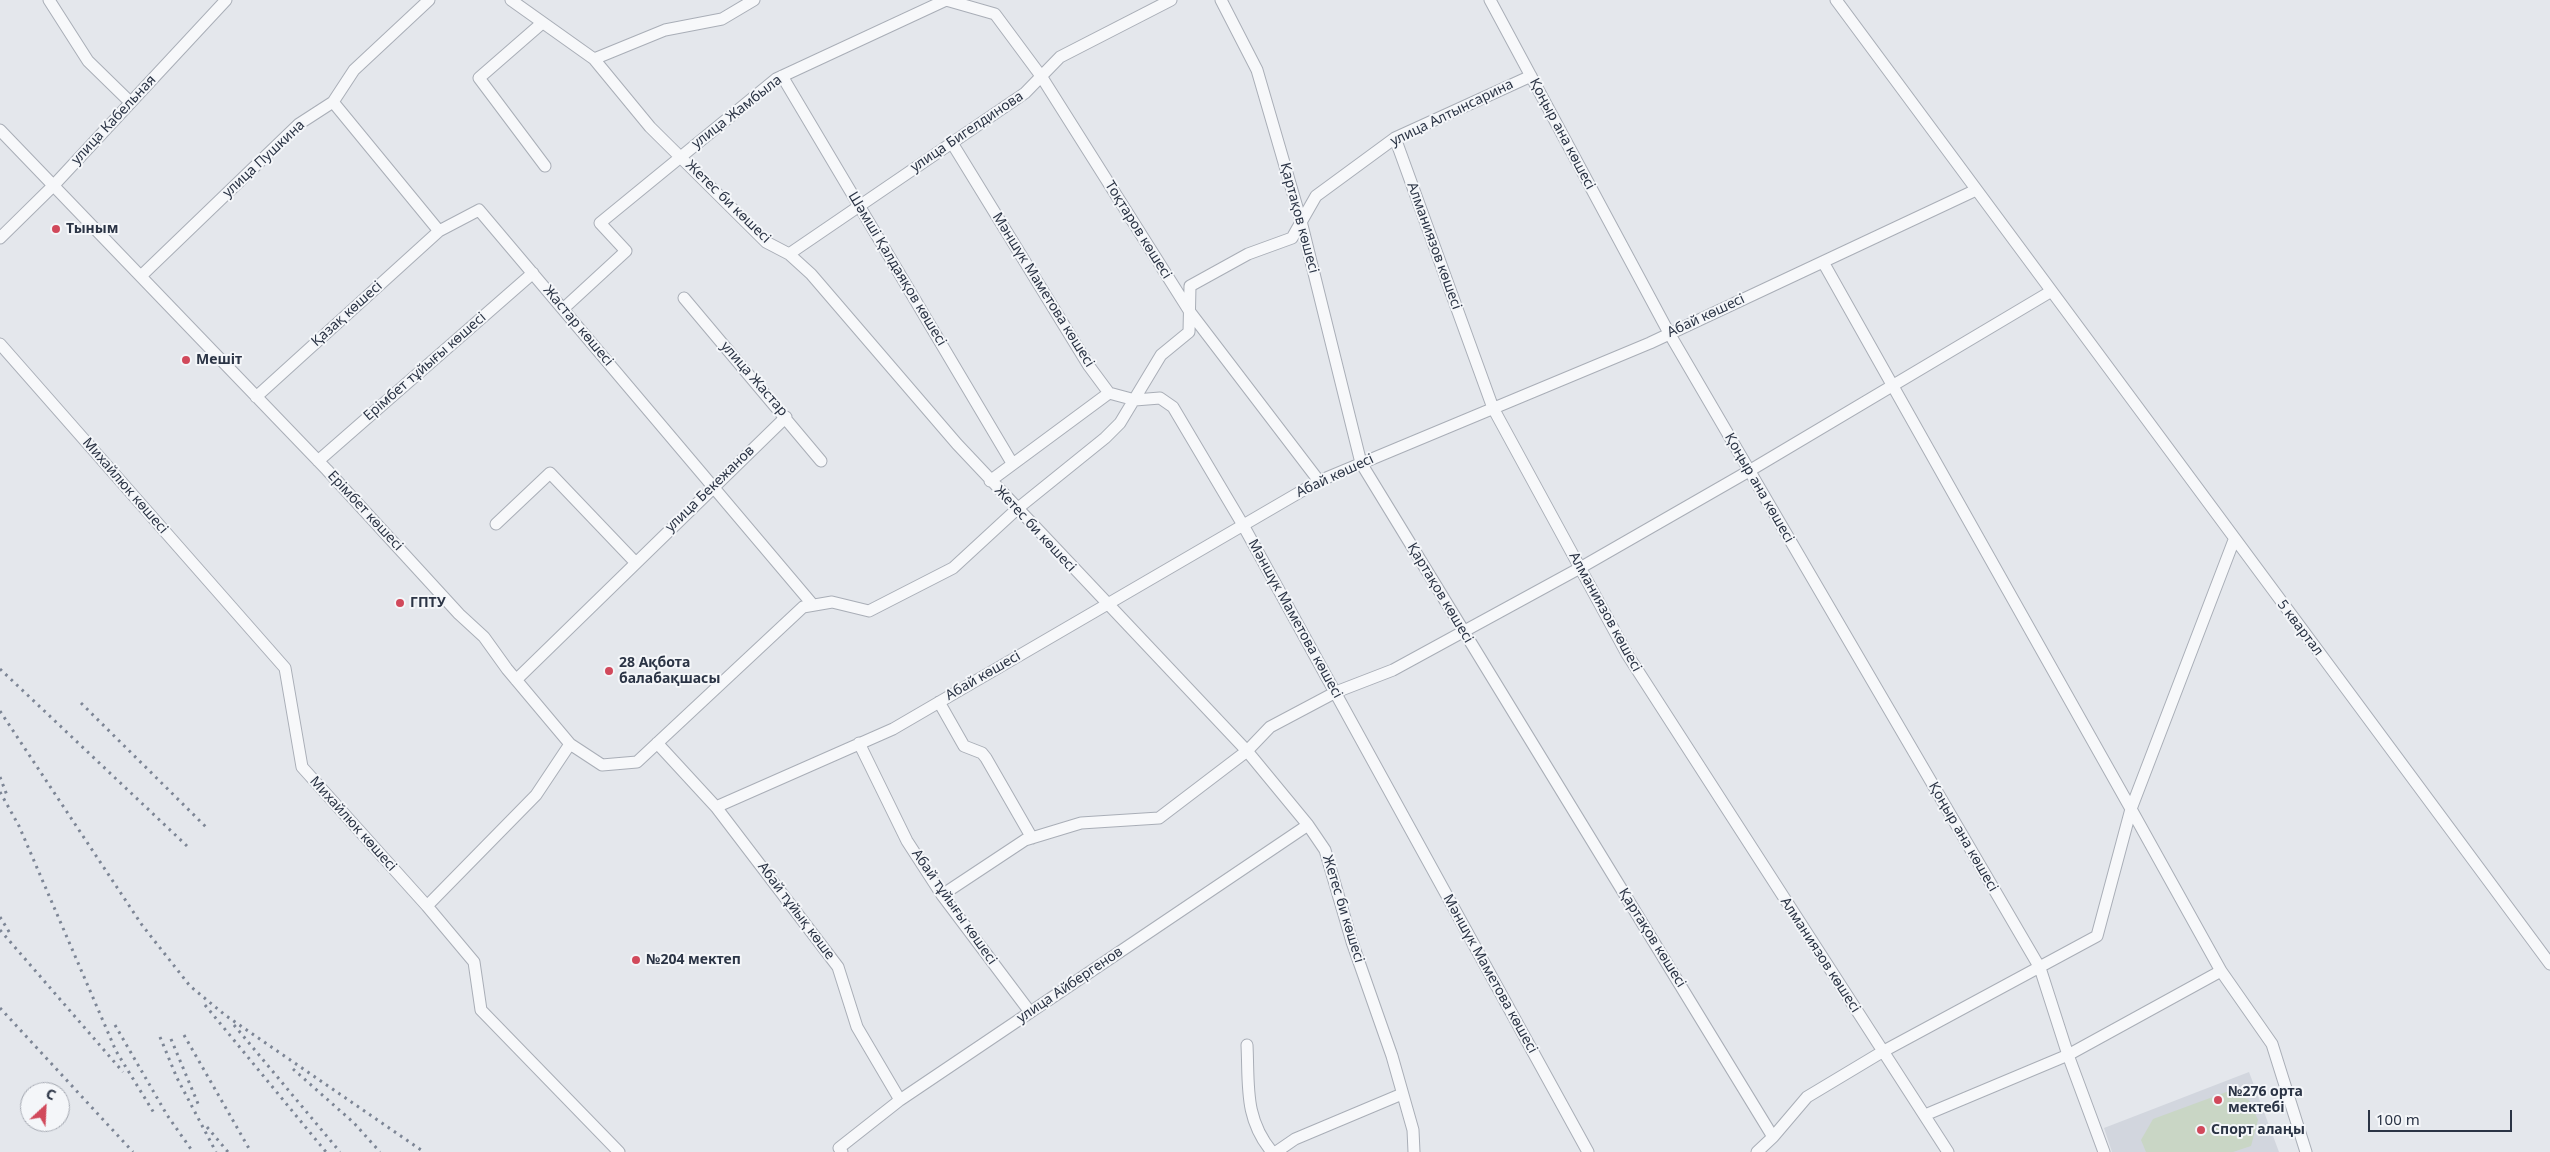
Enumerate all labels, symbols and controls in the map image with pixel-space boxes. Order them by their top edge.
street label: улица Кабельная [68,72,160,168]
street label: улица Жамбыла [689,72,785,152]
street label: Қоңыр ана көшесі [1526,75,1598,193]
street label: улица Алтынсарина [1388,76,1516,150]
street label: улица Бигелдинова [907,88,1027,176]
street label: улица Пушкина [220,117,308,201]
street label: Жетес би көшесі [682,157,774,247]
street label: Қартақов көшесі [1276,161,1322,275]
street label: Тоқтаров көшесі [1101,178,1175,282]
street label: Алманиязов көшесі [1403,180,1465,312]
street label: Шәмші Қалдаяқов көшесі [844,189,950,349]
street label: Мәншүк Маметова көшесі [988,210,1098,370]
place label: Тыным [66,221,118,237]
marker: Тыным [50,223,62,235]
street label: Қазақ көшесі [308,278,386,350]
street label: Жастар көшесі [539,282,617,370]
street label: Абай көшесі [1664,291,1748,341]
street label: Ерімбет тұйығы көшесі [360,309,490,425]
street label: улица Жастар [717,338,791,420]
place label: Мешіт [196,352,242,368]
marker: Мешіт [180,354,192,366]
street label: Қоңыр ана көшесі [1721,430,1797,546]
street label: Михайлюк көшесі [79,435,171,537]
street label: улица Бекежанов [662,442,758,536]
street label: Абай көшесі [1293,451,1377,501]
street label: Ерімбет көшесі [324,468,406,554]
street label: Жетес би көшесі [991,482,1079,576]
street label: Мәншүк Маметова көшесі [1244,537,1346,701]
street label: Қартақов көшесі [1403,540,1477,646]
street label: Алманиязов көшесі [1565,549,1645,675]
place label: ГПТУ [410,595,446,611]
marker: ГПТУ [394,597,406,609]
street label: 5 квартал [2274,597,2326,659]
street label: Абай көшесі [943,648,1023,704]
place label: 28 Ақбота балабақшасы [619,655,720,688]
marker: 28 Ақбота балабақшасы [603,665,615,677]
street label: Михайлюк көшесі [306,773,400,875]
street label: Қоңыр ана көшесі [1925,779,2001,895]
street label: Абай тұйығы көшесі [908,846,1000,968]
street label: Жетес би көшесі [1319,853,1367,965]
street label: Абай тұйық көше [754,859,838,963]
street label: Қартақов көшесі [1615,885,1689,991]
street label: Мәншүк Маметова көшесі [1439,892,1541,1056]
street label: Алманиязов көшесі [1776,894,1864,1016]
street label: улица Айбергенов [1014,943,1126,1027]
place label: №204 мектеп [646,952,741,968]
marker: №204 мектеп [630,954,642,966]
north arrow [20,1082,70,1132]
text: С [43,1083,59,1104]
place label: №276 орта мектебі [2228,1084,2303,1116]
marker: №276 орта мектебі [2212,1094,2224,1106]
scale bar [2370,1100,2514,1132]
text: 100 m [2376,1109,2420,1129]
place label: Спорт алаңы [2211,1122,2305,1138]
marker: Спорт алаңы [2195,1124,2207,1136]

